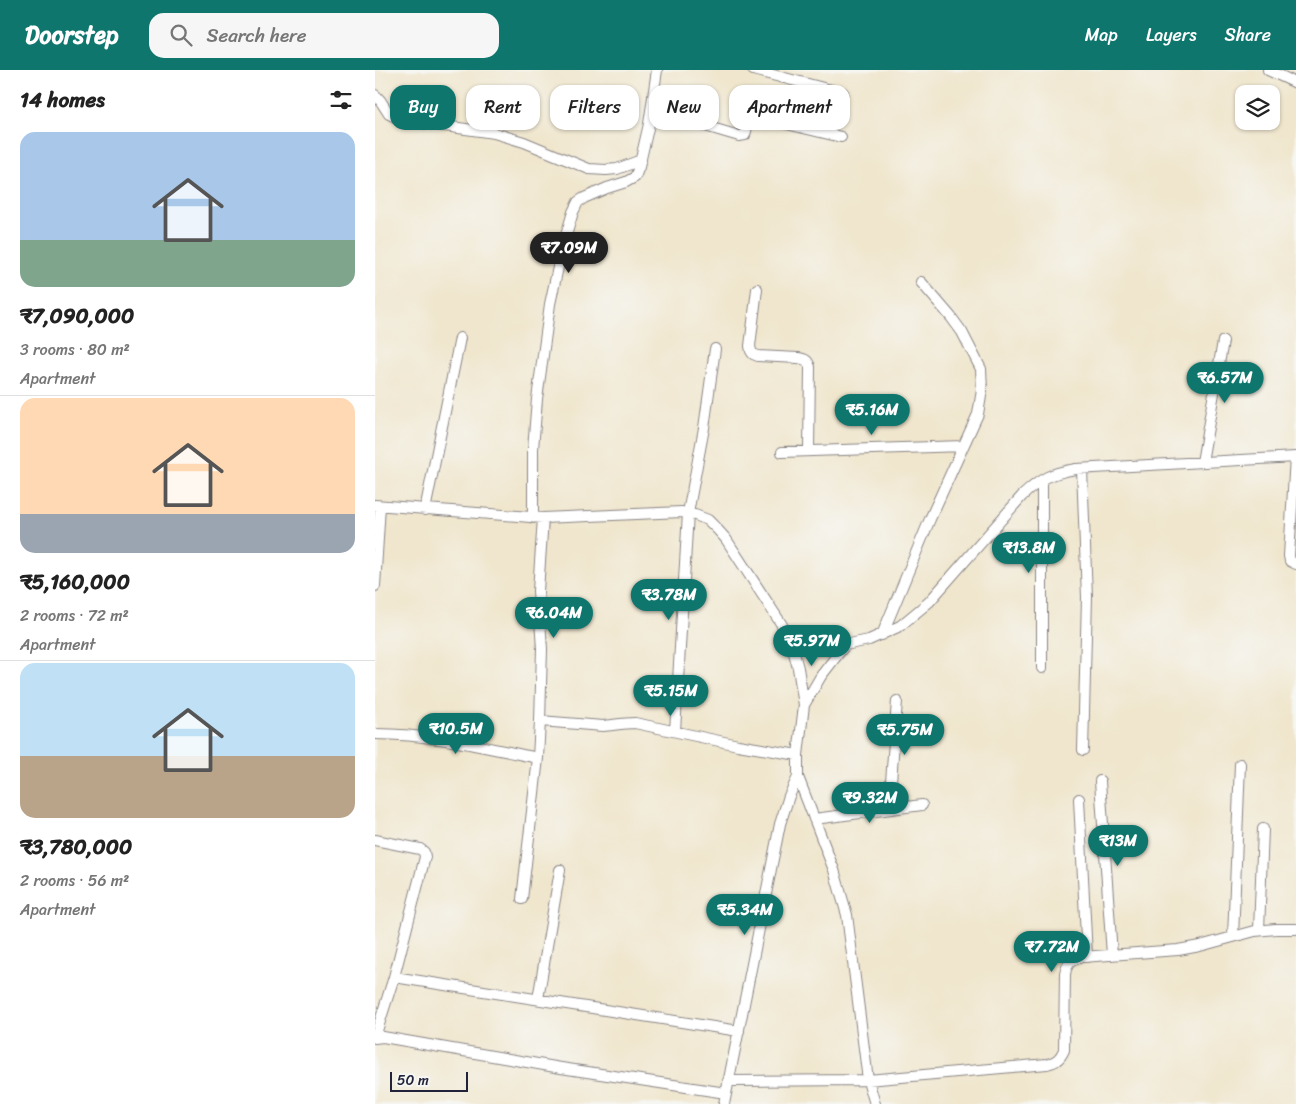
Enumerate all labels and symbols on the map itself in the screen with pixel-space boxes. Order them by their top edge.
pin: ₹7.09M [528,232,610,274]
pin: ₹6.57M [1184,362,1266,404]
pin: ₹5.16M [831,394,913,436]
pin: ₹13.8M [988,532,1070,574]
pin: ₹3.78M [628,578,710,621]
pin: ₹6.04M [513,596,595,639]
pin: ₹5.97M [771,624,853,667]
pin: ₹5.15M [630,674,712,717]
pin: ₹10.5M [415,712,497,755]
pin: ₹5.75M [864,714,946,756]
pin: ₹9.32M [829,782,911,824]
pin: ₹13M [1088,824,1148,867]
pin: ₹5.34M [704,894,786,936]
pin: ₹7.72M [1011,930,1093,973]
scale bar [390,1069,467,1092]

